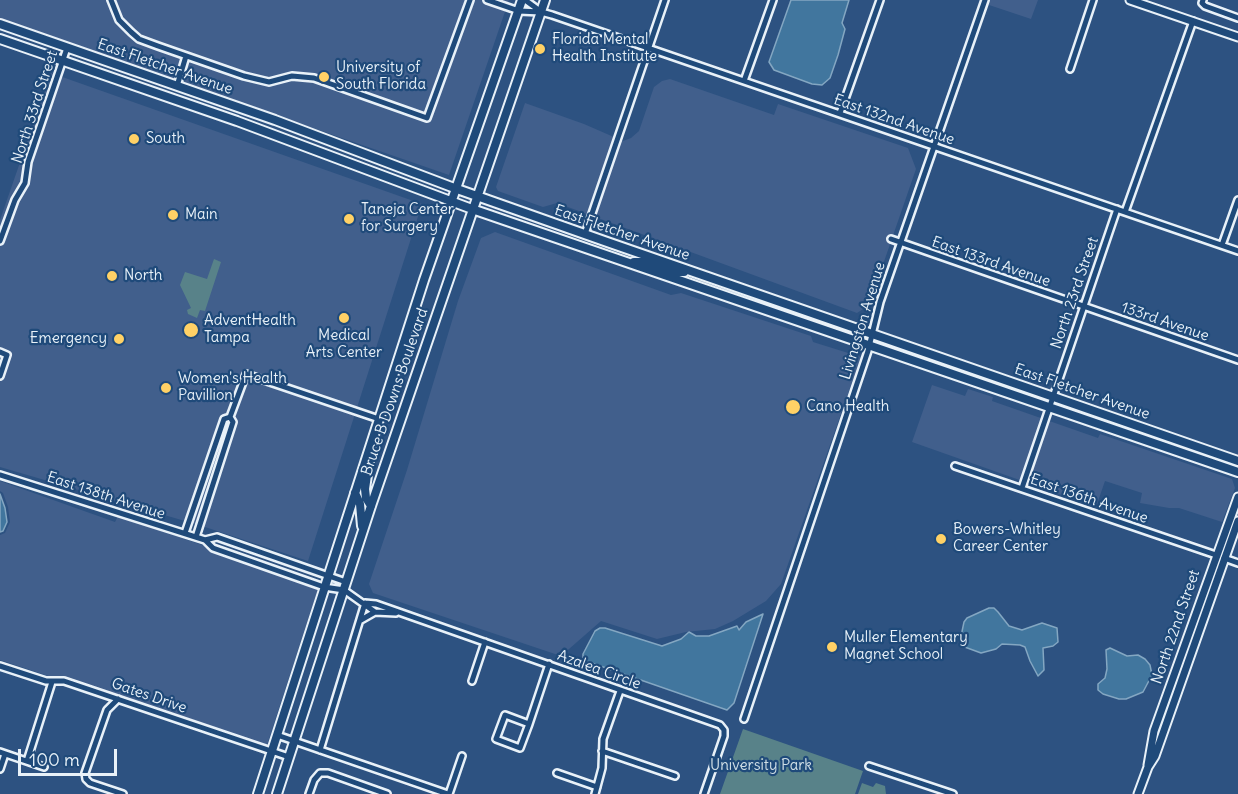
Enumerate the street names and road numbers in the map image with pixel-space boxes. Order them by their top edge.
street label: East Fletcher Avenue [95,35,235,99]
street label: North 33rd Street [8,48,62,166]
street label: East 132nd Avenue [831,91,957,149]
street label: East Fletcher Avenue [552,201,692,265]
street label: East 133rd Avenue [929,233,1053,291]
street label: North 23rd Street [1047,235,1103,351]
street label: Livingston Avenue [837,260,889,382]
street label: 133rd Avenue [1119,299,1211,345]
street label: Bruce B Downs Boulevard [358,306,432,478]
street label: East Fletcher Avenue [1012,360,1152,424]
street label: East 138th Avenue [45,468,167,524]
street label: East 136th Avenue [1028,470,1150,528]
street label: North 22nd Street [1148,568,1204,686]
street label: Azalea Circle [555,647,643,693]
street label: Gates Drive [109,675,189,717]

